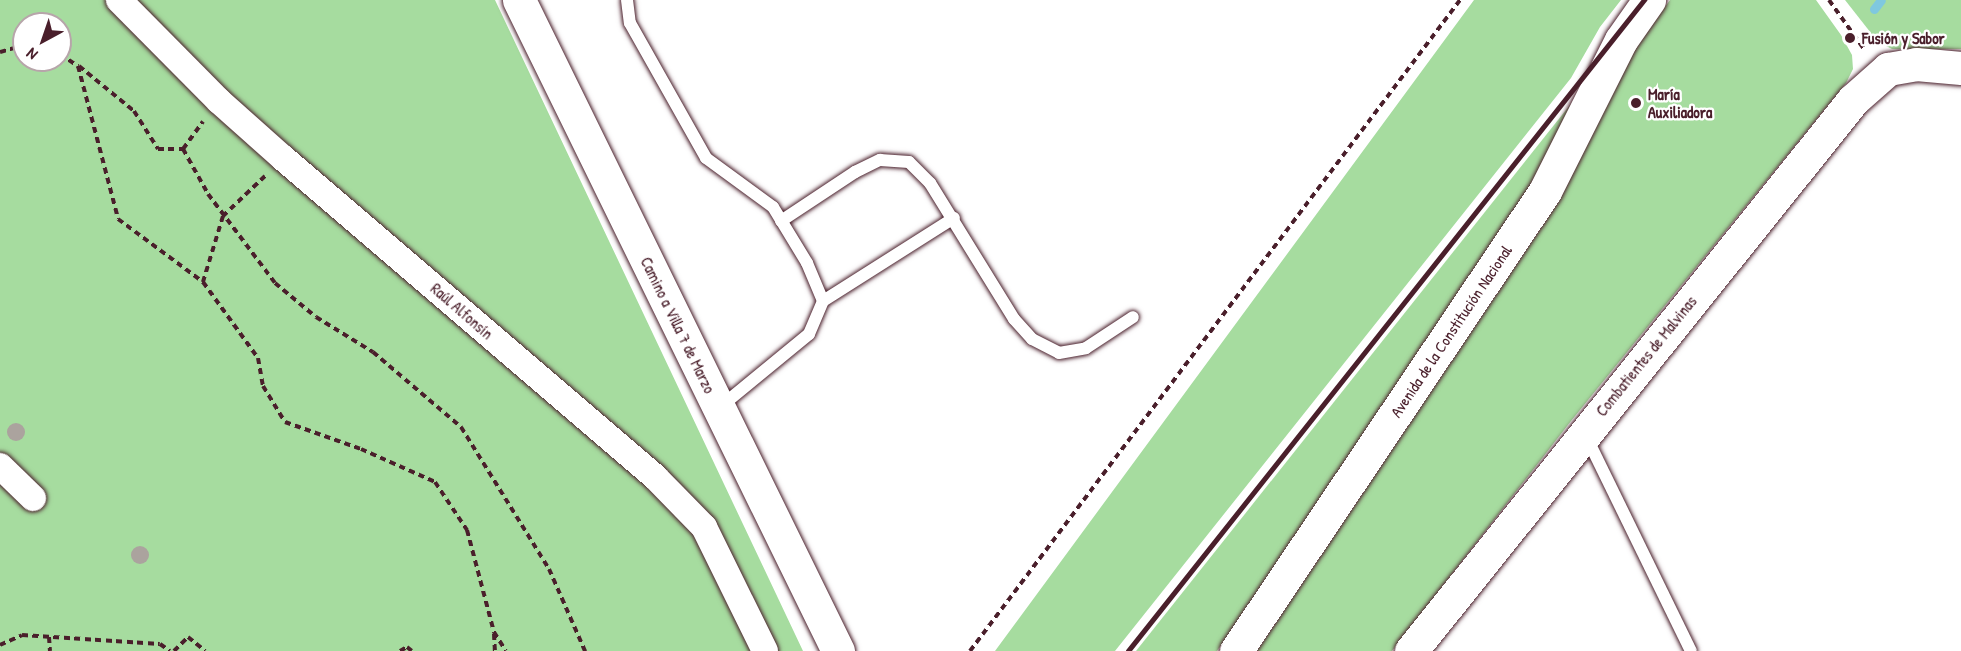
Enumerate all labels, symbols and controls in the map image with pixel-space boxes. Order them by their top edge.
north arrow [12,12,72,72]
place label: Fusión y Sabor [1862,28,1945,48]
marker: Fusión y Sabor [1843,31,1857,45]
text: N [21,43,42,65]
place label: María Auxiliadora [1648,84,1712,122]
marker: María Auxiliadora [1629,96,1643,110]
street label: Avenida de la Constitución Nacional [1386,241,1516,421]
street label: Camino a Villa 7 de Marzo [637,254,719,396]
street label: Raúl Alfonsín [427,279,497,343]
street label: Combatientes de Malvinas [1592,292,1700,420]

